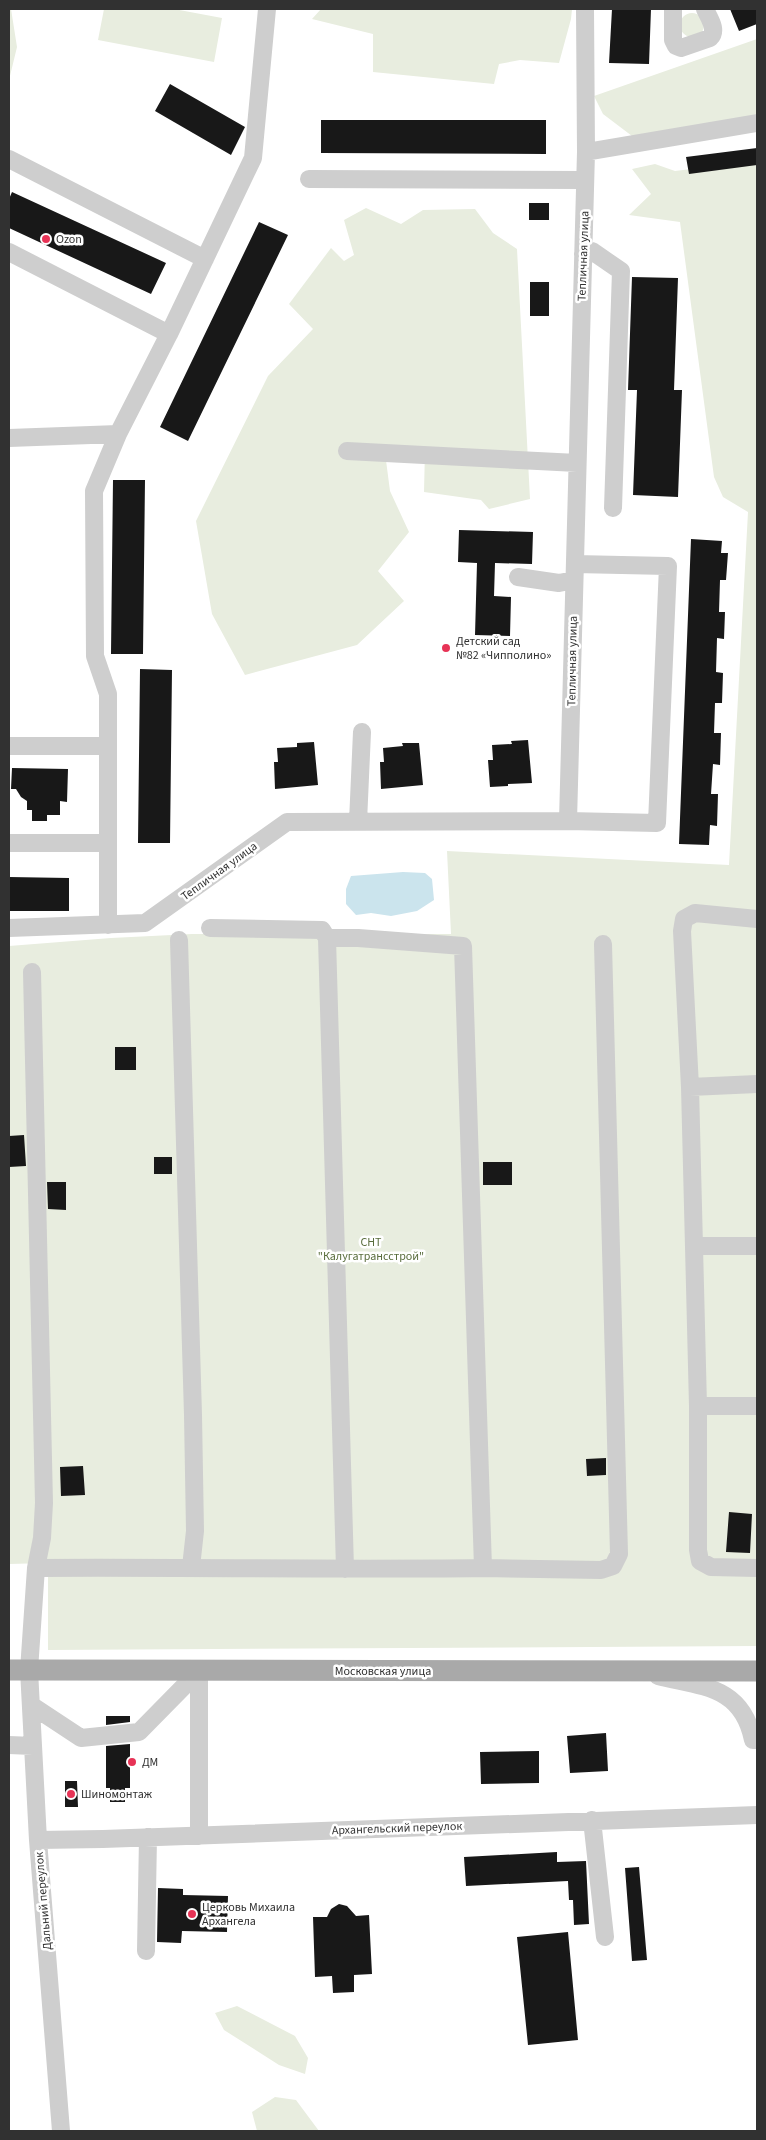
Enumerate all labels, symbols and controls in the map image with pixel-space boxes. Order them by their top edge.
street label: Тепличная улица [573,211,594,301]
place label: Ozon [56,231,82,248]
marker: Ozon [40,233,52,245]
street label: Тепличная улица [563,616,582,706]
place label: Детский сад №82 «Чипполино» [456,633,551,664]
marker: Детский сад №82 «Чипполино» [440,642,452,654]
street label: Тепличная улица [178,838,261,905]
park label: СНТ "Калугатрансстрой" [318,1234,424,1265]
street label: Московская улица [335,1663,431,1680]
place label: ДМ [142,1754,158,1771]
marker: ДМ [126,1756,138,1768]
place label: Шиномонтаж [81,1786,153,1803]
marker: Шиномонтаж [65,1788,77,1800]
street label: Архангельский переулок [331,1818,463,1839]
street label: Дальний переулок [31,1851,56,1951]
place label: Церковь Михаила Архангела [202,1899,295,1930]
marker: Церковь Михаила Архангела [186,1908,198,1920]

